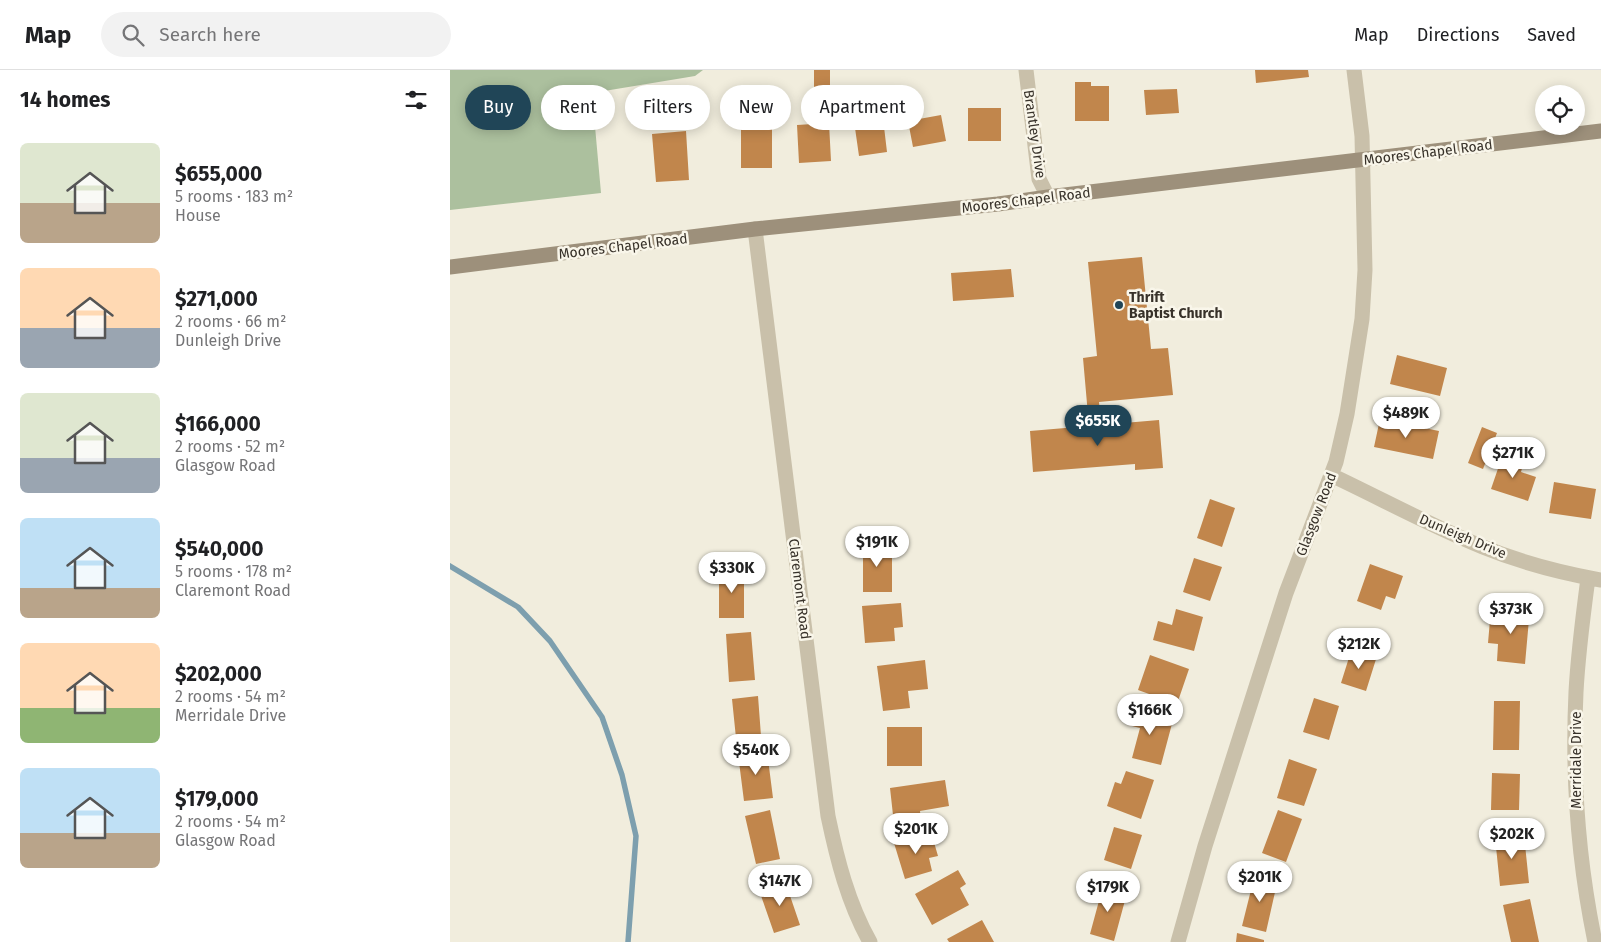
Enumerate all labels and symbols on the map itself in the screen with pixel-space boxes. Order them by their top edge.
street label: Brantley Drive [1020,89,1049,179]
street label: Moores Chapel Road [1363,136,1493,169]
street label: Moores Chapel Road [961,184,1091,217]
street label: Moores Chapel Road [558,230,688,263]
place label: Thrift Baptist Church [1129,289,1222,322]
marker: Thrift Baptist Church [1113,299,1125,311]
pin: $489K [1371,396,1441,439]
pin: $655K [1063,404,1133,447]
pin: $271K [1478,436,1548,479]
street label: Glasgow Road [1293,470,1340,558]
street label: Dunleigh Drive [1417,510,1509,562]
pin: $191K [842,526,912,568]
street label: Claremont Road [785,538,814,640]
pin: $330K [697,552,767,594]
pin: $373K [1476,592,1546,635]
pin: $212K [1324,628,1394,670]
pin: $166K [1115,694,1185,736]
street label: Merridale Drive [1568,711,1585,809]
pin: $540K [721,734,791,776]
pin: $201K [881,812,951,855]
pin: $202K [1477,818,1547,860]
pin: $201K [1225,860,1295,903]
pin: $147K [745,864,815,907]
pin: $179K [1073,870,1143,913]

